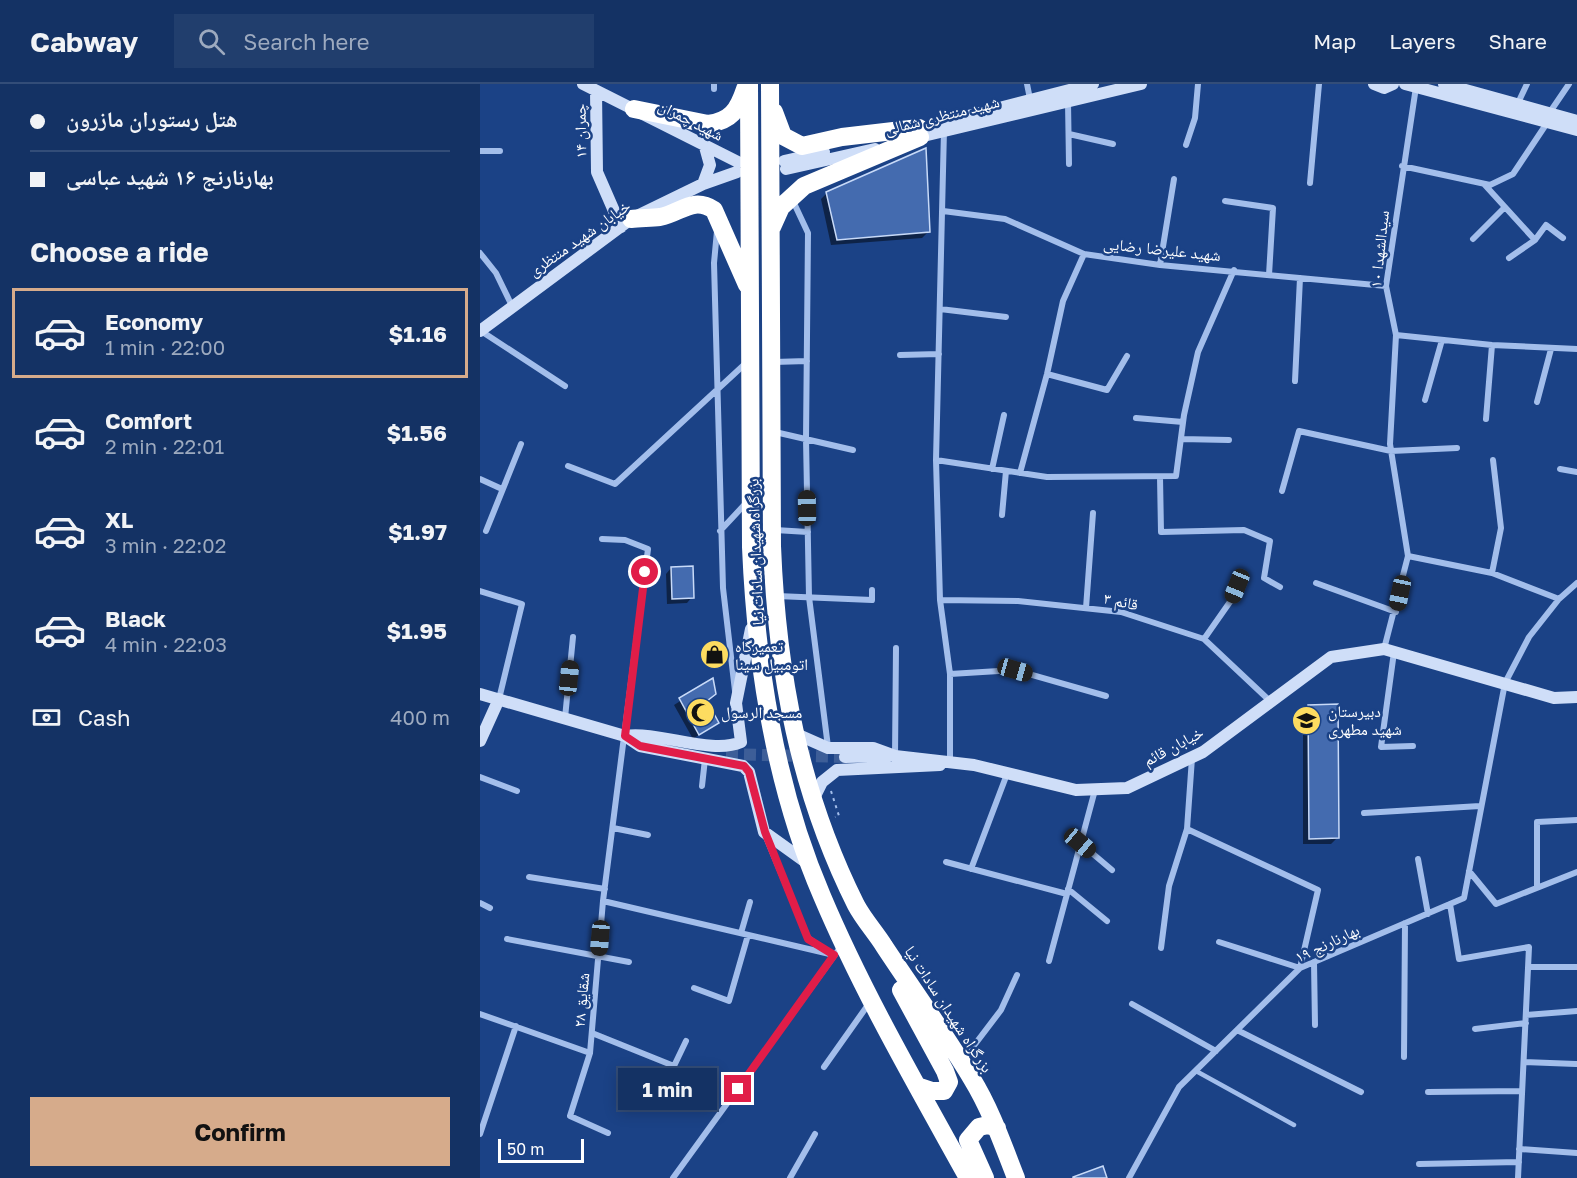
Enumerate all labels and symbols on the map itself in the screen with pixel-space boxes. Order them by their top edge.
street label: شهید منتظری شمالی [882,91,1002,140]
street label: شهید چمران [655,95,727,146]
street label: چمران ۱۴ [570,103,591,159]
street label: خیابان شهید منتظری [524,195,634,281]
street label: سیدالشهدا ۱۰ [1365,209,1393,289]
street label: شهید علیرضا رضایی [1102,233,1222,266]
street label: بزرگراه شهیدان سادات نیا [742,478,769,626]
car [798,490,816,526]
route start [631,558,658,585]
car [1222,566,1252,606]
car [1387,574,1413,612]
street label: قائم ۳ [1102,588,1140,615]
place label: تعمیرگاه اتومبیل سینا [735,636,808,675]
shop icon: تعمیرگاه اتومبیل سینا [698,639,730,671]
car [995,656,1035,684]
car [558,659,580,697]
mosque icon: مسجد الرسول [684,696,716,728]
place label: دبیرستان شهید مطهری [1328,701,1402,740]
place label: مسجد الرسول [721,702,802,723]
school or university icon: دبیرستان شهید مطهری [1291,704,1323,736]
street label: خیابان قائم [1139,722,1207,771]
car [1060,825,1100,861]
car [589,919,611,957]
street label: بهارنارنج ۱۹ [1292,919,1363,968]
street label: بزرگراه شهیدان سادات نیا [900,942,997,1077]
street label: شقایق ۲۸ [569,972,594,1028]
callout: 1 min [618,1068,717,1110]
route end [724,1075,751,1102]
scale bar [498,1136,584,1164]

